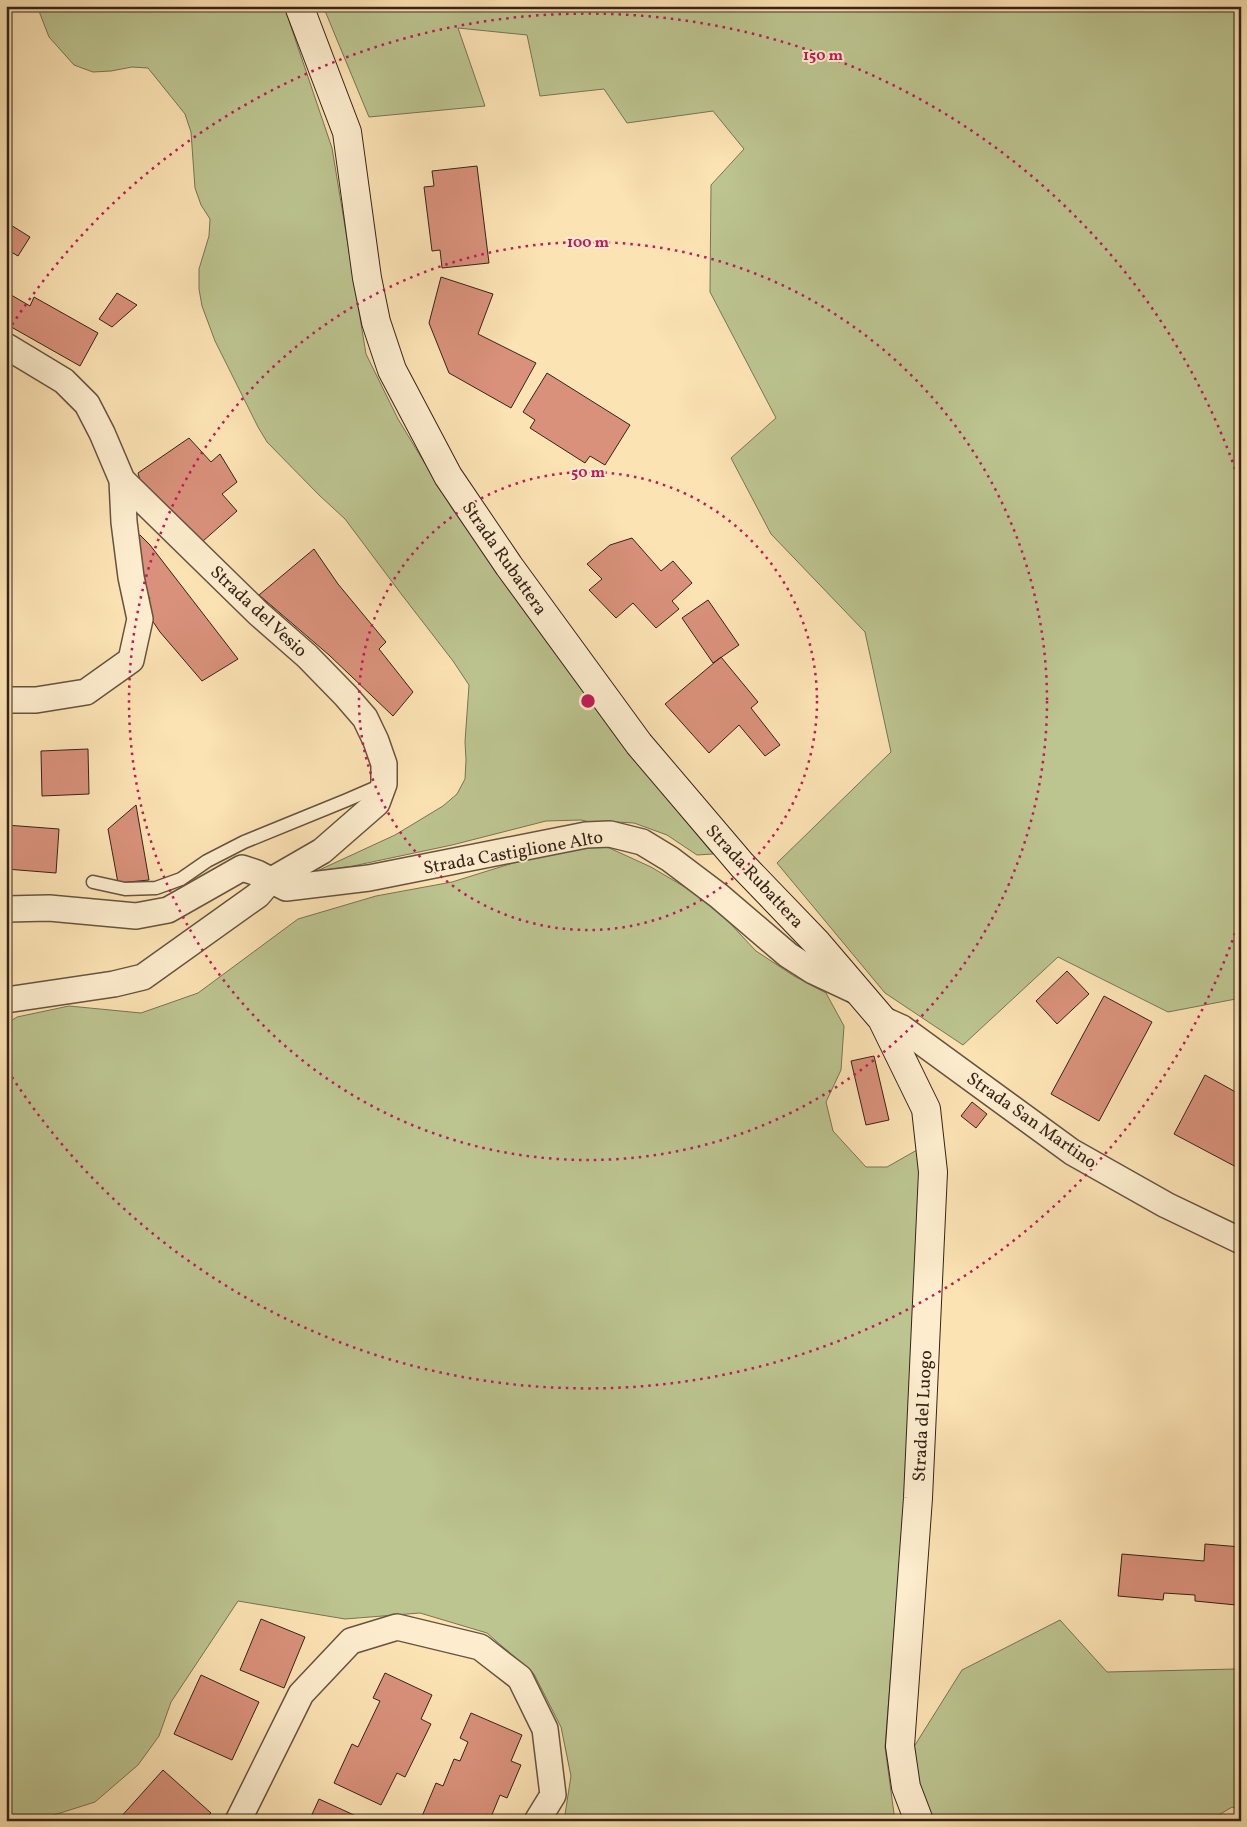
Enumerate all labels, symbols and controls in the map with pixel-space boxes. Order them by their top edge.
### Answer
text: 150 m [803,46,843,67]
text: 100 m [567,233,610,254]
text: 50 m [571,463,605,484]
street label: Strada Rubattera [455,497,552,621]
street label: Strada del Vesio [204,561,312,664]
centre of rings [579,692,597,710]
street label: Strada Rubattera [699,820,809,934]
street label: Strada Castiglione Alto [422,825,605,882]
street label: Strada San Martino [961,1067,1101,1176]
street label: Strada del Luogo [908,1350,939,1483]

